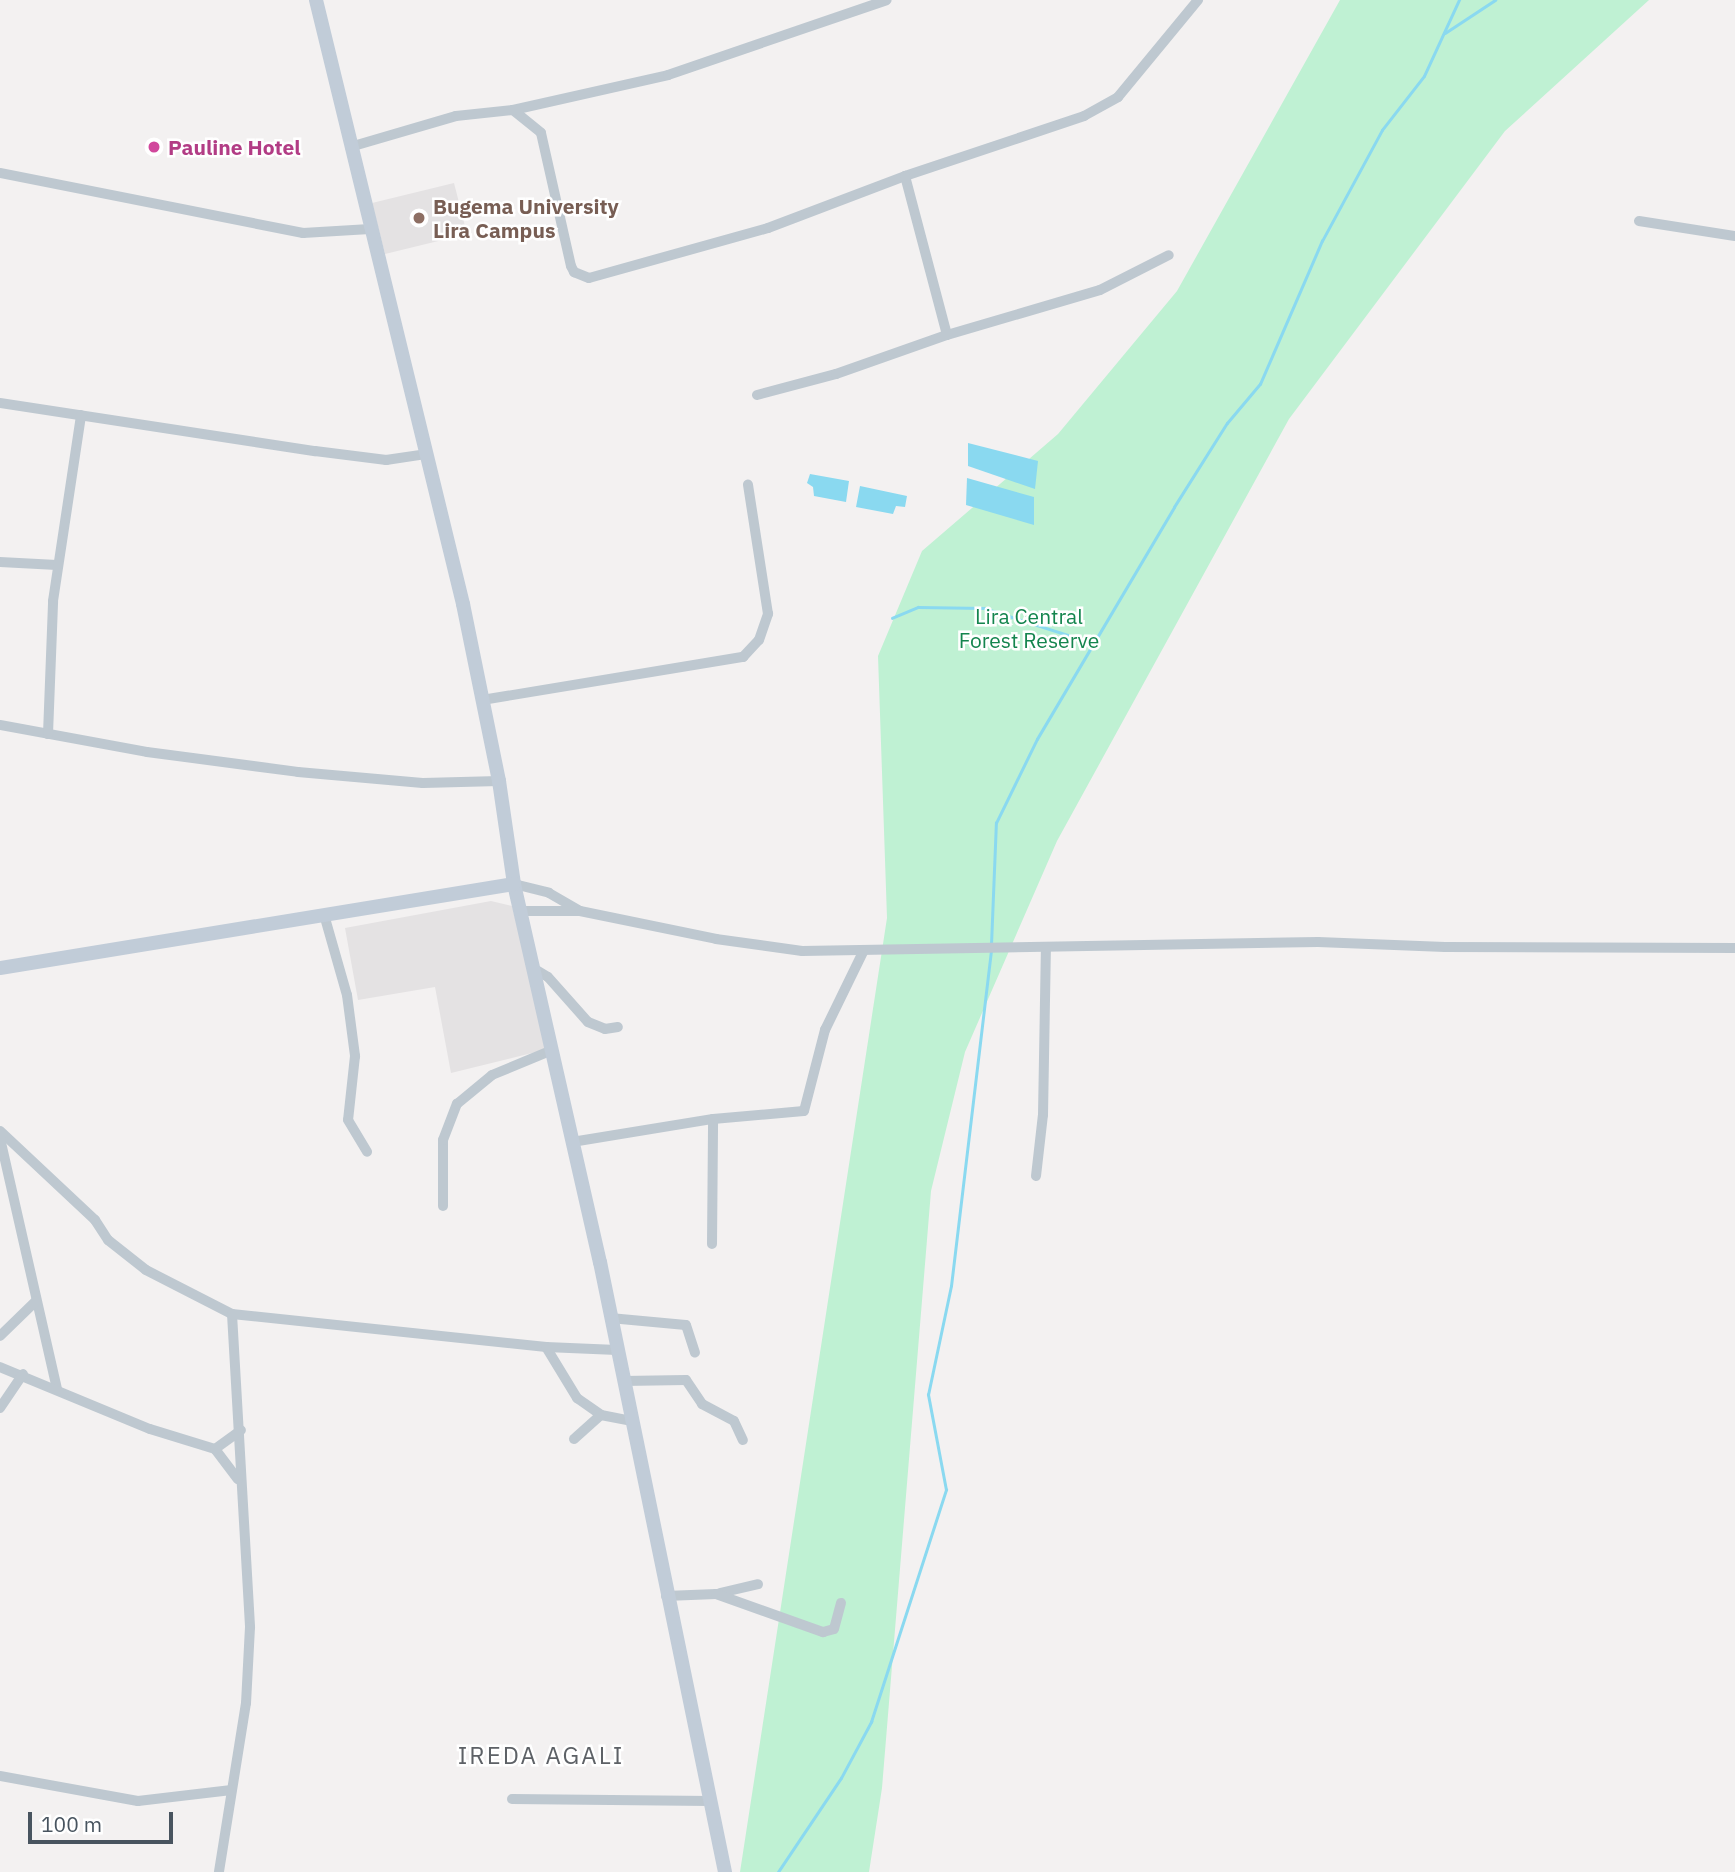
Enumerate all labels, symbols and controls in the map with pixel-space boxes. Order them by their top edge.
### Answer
place label: Pauline Hotel [168,134,301,160]
marker: Pauline Hotel [146,139,162,155]
place label: Bugema University Lira Campus [433,193,619,243]
marker: Bugema University Lira Campus [411,210,427,226]
park label: Lira Central Forest Reserve [959,603,1099,653]
district label: IREDA AGALI [459,1742,623,1770]
scale bar [32,1798,177,1842]
text: 100 m [41,1810,102,1838]

